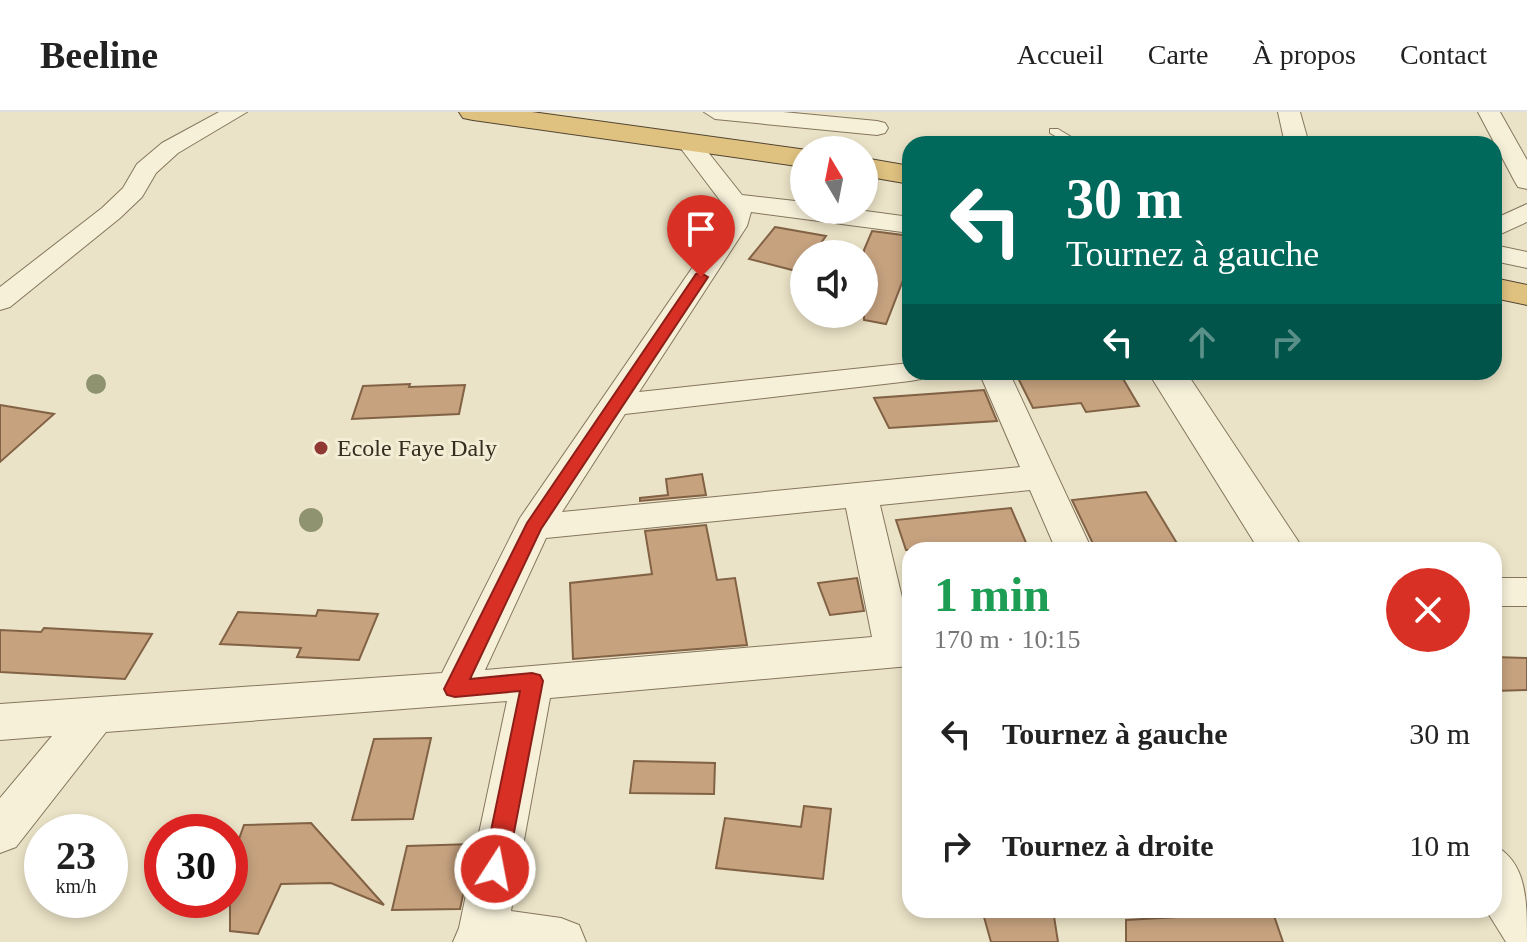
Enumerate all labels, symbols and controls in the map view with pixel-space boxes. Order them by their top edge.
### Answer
text: Beeline [40,34,158,76]
text: Accueil [1017,39,1104,70]
text: Carte [1148,39,1208,70]
text: À propos [1252,39,1356,70]
text: Contact [1400,39,1487,70]
north arrow [790,136,878,224]
map controls [790,136,878,328]
icon: left [934,168,1038,272]
text: 30 m [1066,168,1183,230]
pin [667,195,735,277]
icon: arrive [679,207,723,251]
text: Tournez à gauche [1066,234,1319,274]
button: sound [790,240,878,328]
icon: left [1096,320,1140,364]
icon: ahead [1180,320,1224,364]
icon: right [1264,320,1308,364]
place label: Ecole Faye Daly [337,435,497,461]
marker: Ecole Faye Daly [312,439,330,457]
text: 1 min [934,568,1050,621]
button: close [1386,568,1470,652]
text: 170 m · 10:15 [934,625,1081,654]
icon: left [934,712,978,756]
text: Tournez à gauche [1002,717,1228,750]
text: 30 m [1409,717,1470,750]
speed limit sign: 30 [144,814,248,918]
icon: right [934,824,978,868]
position arrow [453,827,537,911]
text: Tournez à droite [1002,829,1214,862]
text: 10 m [1409,829,1470,862]
text: 23 [56,833,96,878]
text: km/h [55,875,97,897]

